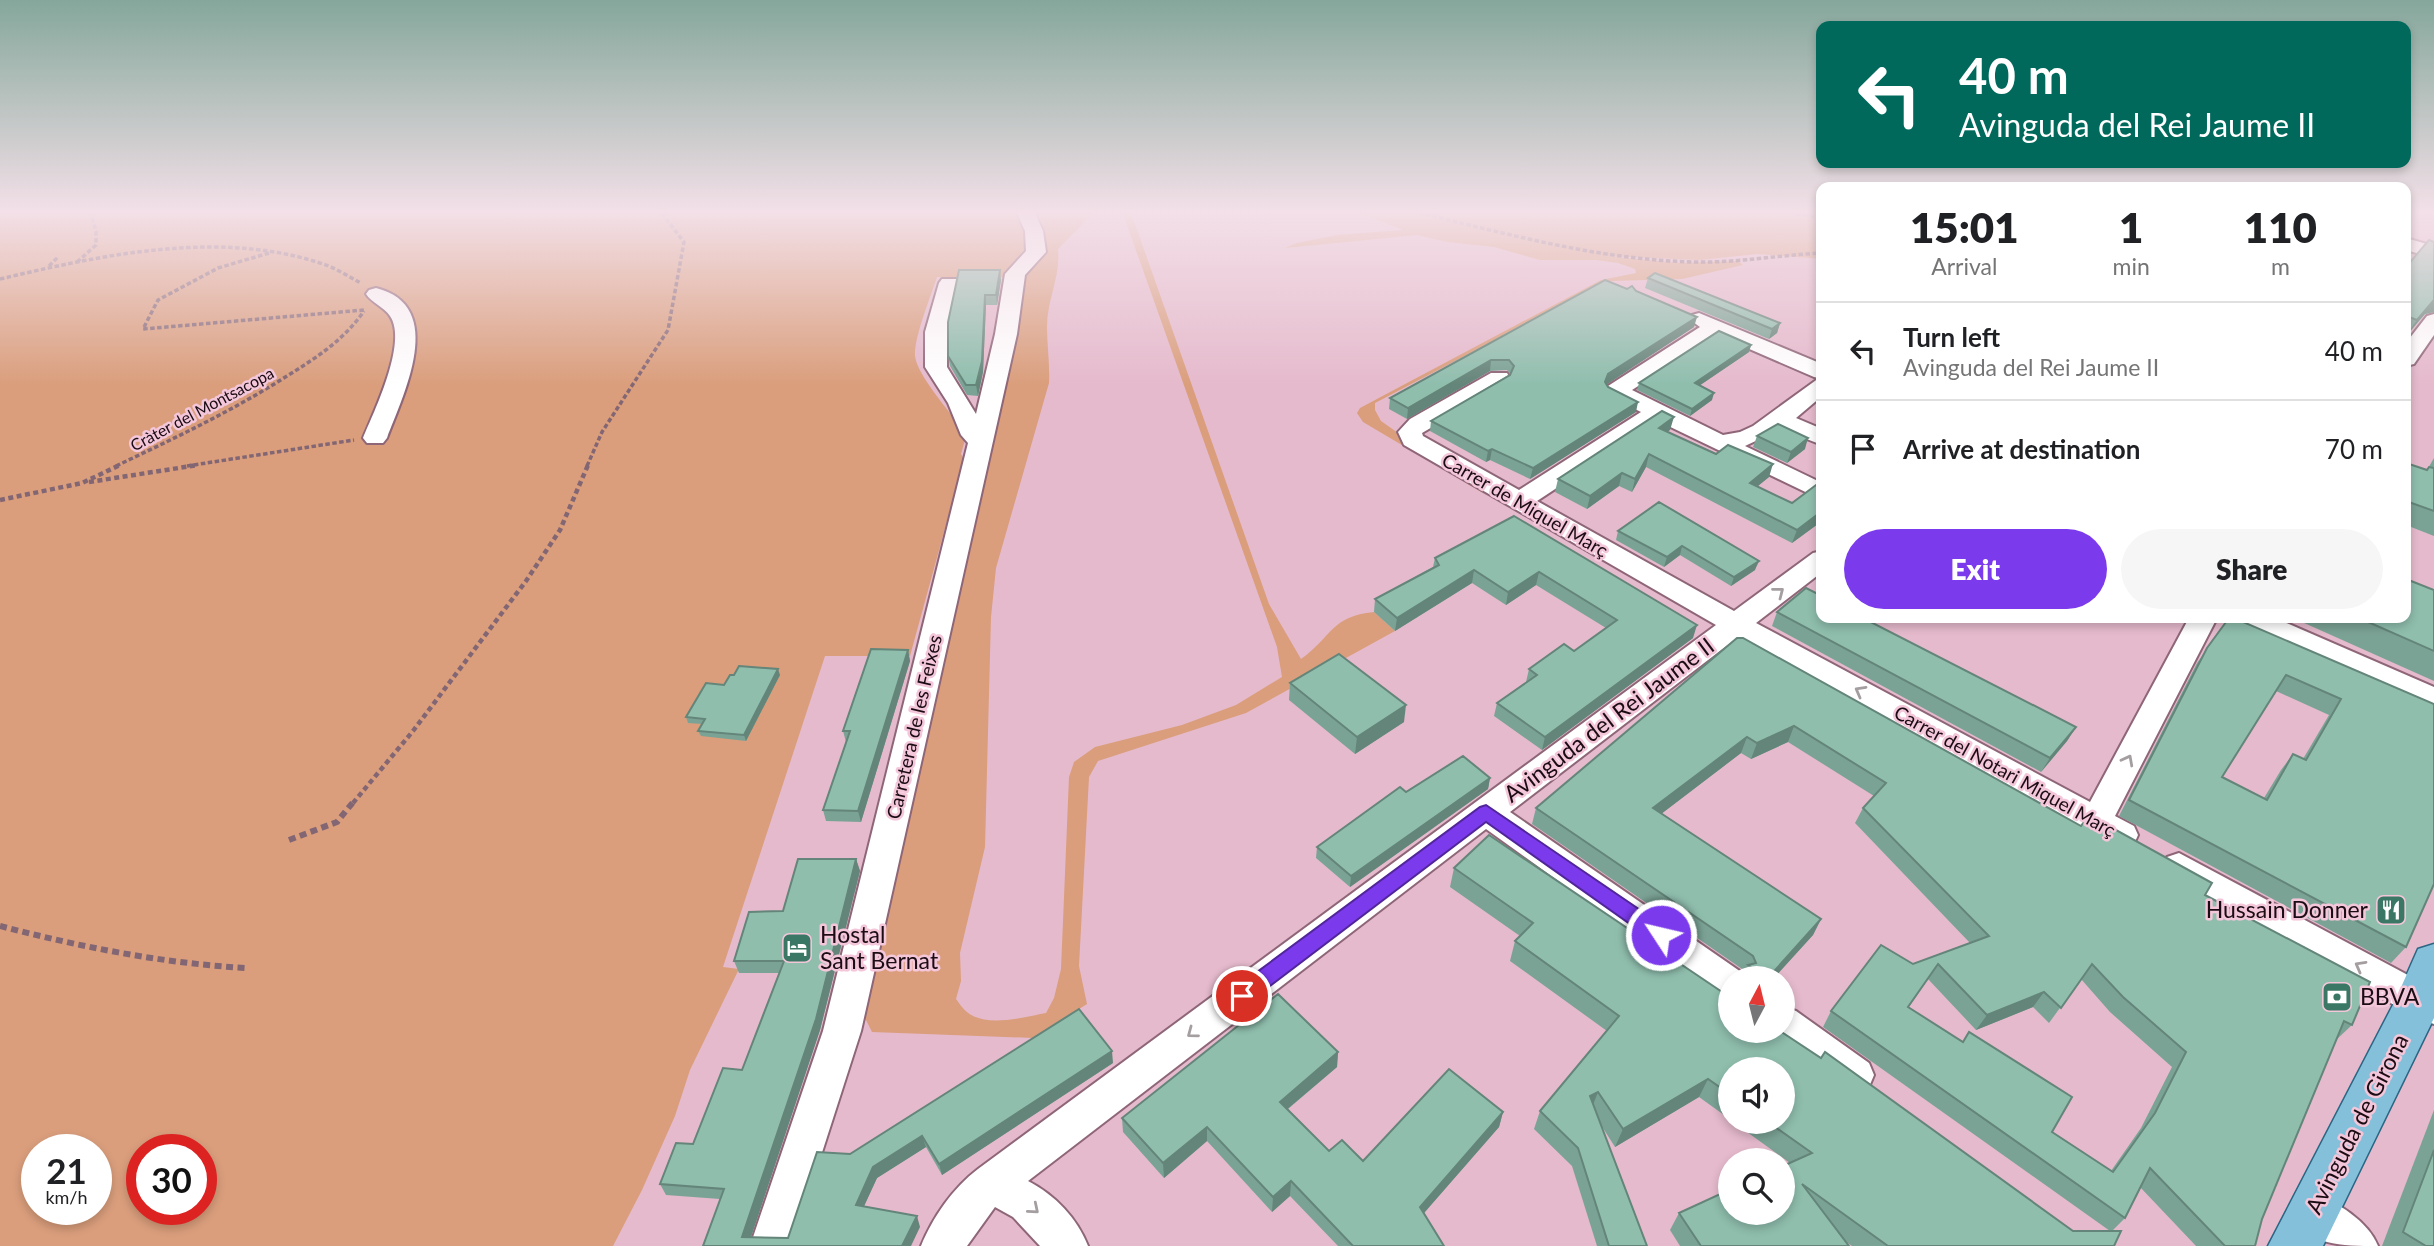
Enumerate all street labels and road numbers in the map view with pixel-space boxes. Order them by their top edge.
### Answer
street label: Cràter del Montsacopa [127,363,277,454]
street label: Carrer de Miquel Març [1438,448,1612,561]
street label: Avinguda del Rei Jaume II [1498,631,1719,807]
street label: Carretera de les Feixes [881,633,946,821]
street label: Carrer del Notari Miquel Març [1891,700,2120,841]
street label: Avinguda de Girona [2299,1029,2414,1218]

